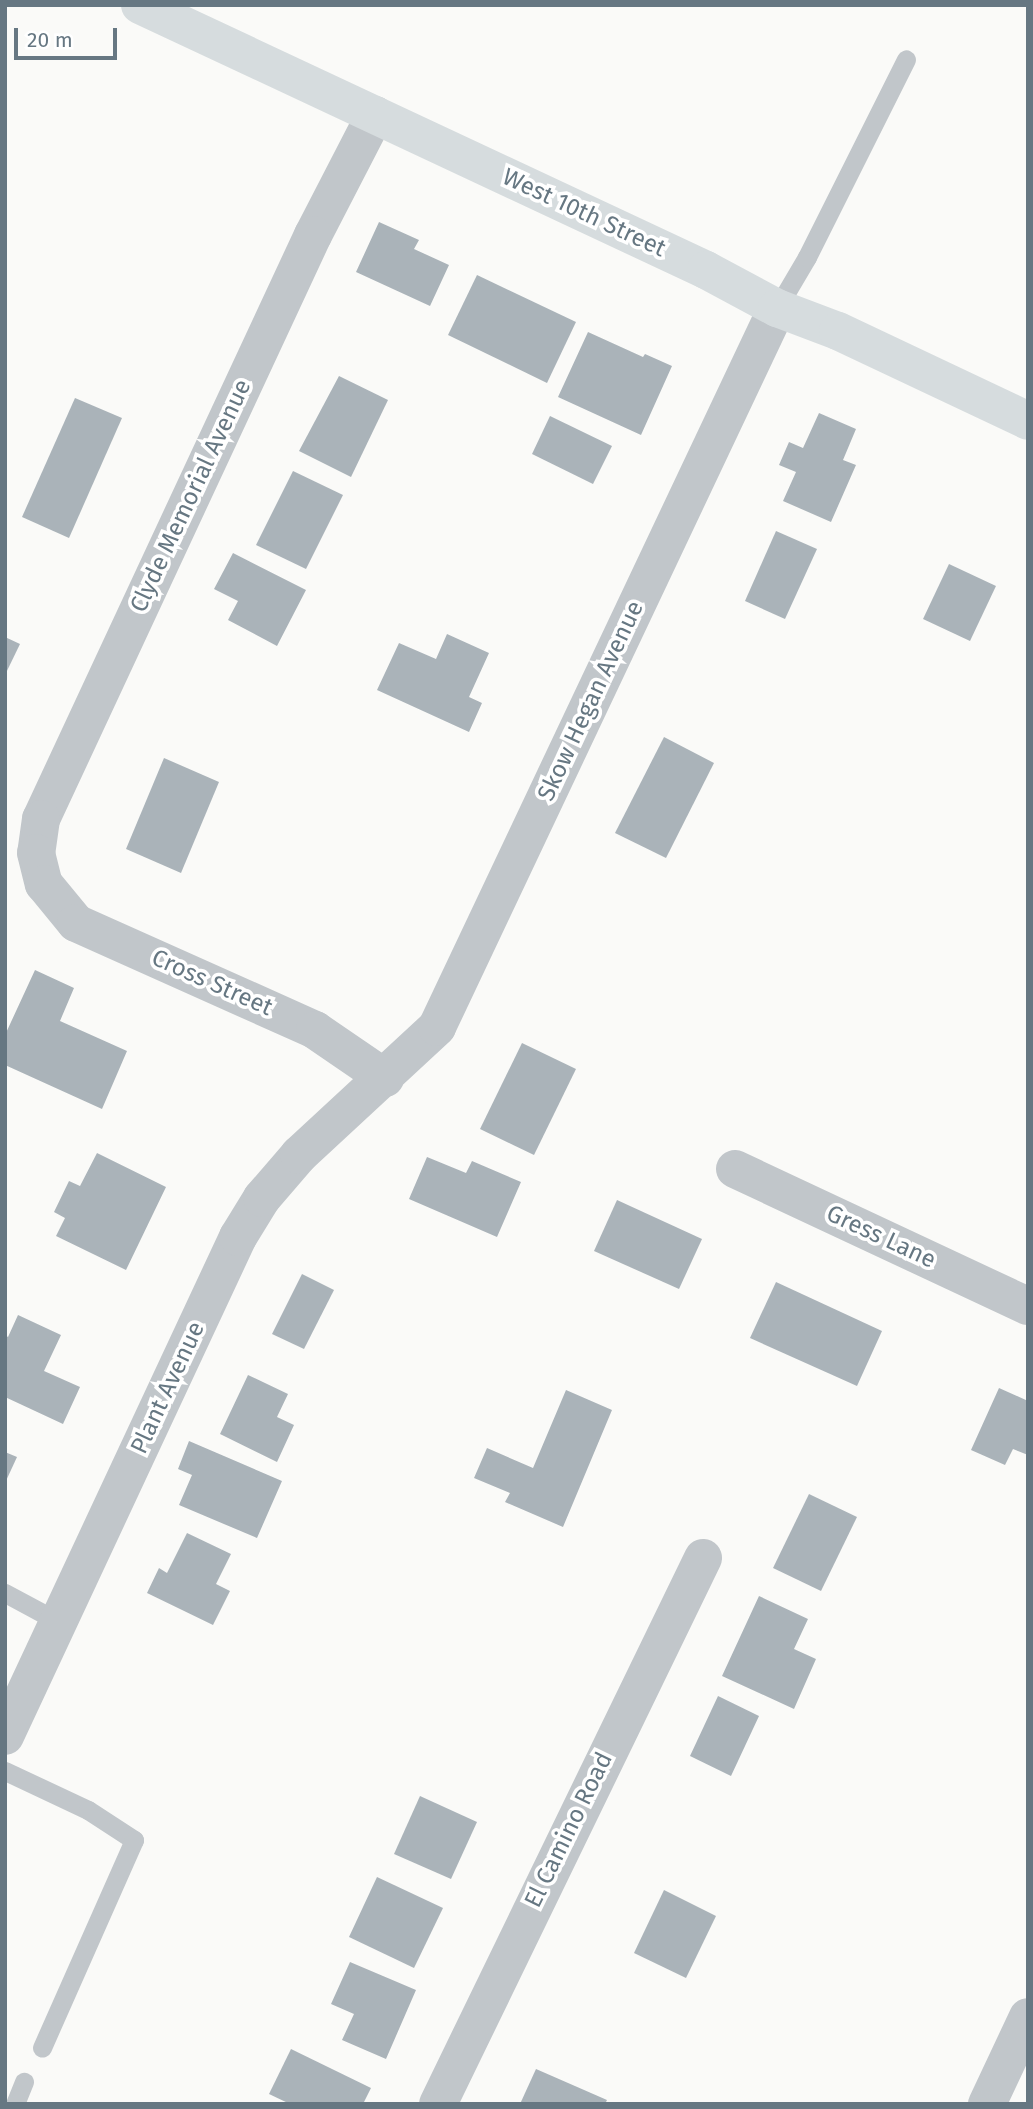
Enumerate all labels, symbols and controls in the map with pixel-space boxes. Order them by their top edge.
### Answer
scale bar [18,14,121,58]
text: 20 m [27,27,73,53]
street label: West 10th Street [498,163,670,263]
street label: Clyde Memorial Avenue [124,375,258,617]
street label: Skow Hegan Avenue [532,596,650,806]
street label: Cross Street [147,944,277,1022]
street label: Gress Lane [822,1199,940,1275]
street label: Plant Avenue [125,1317,211,1459]
street label: El Camino Road [519,1748,619,1912]

